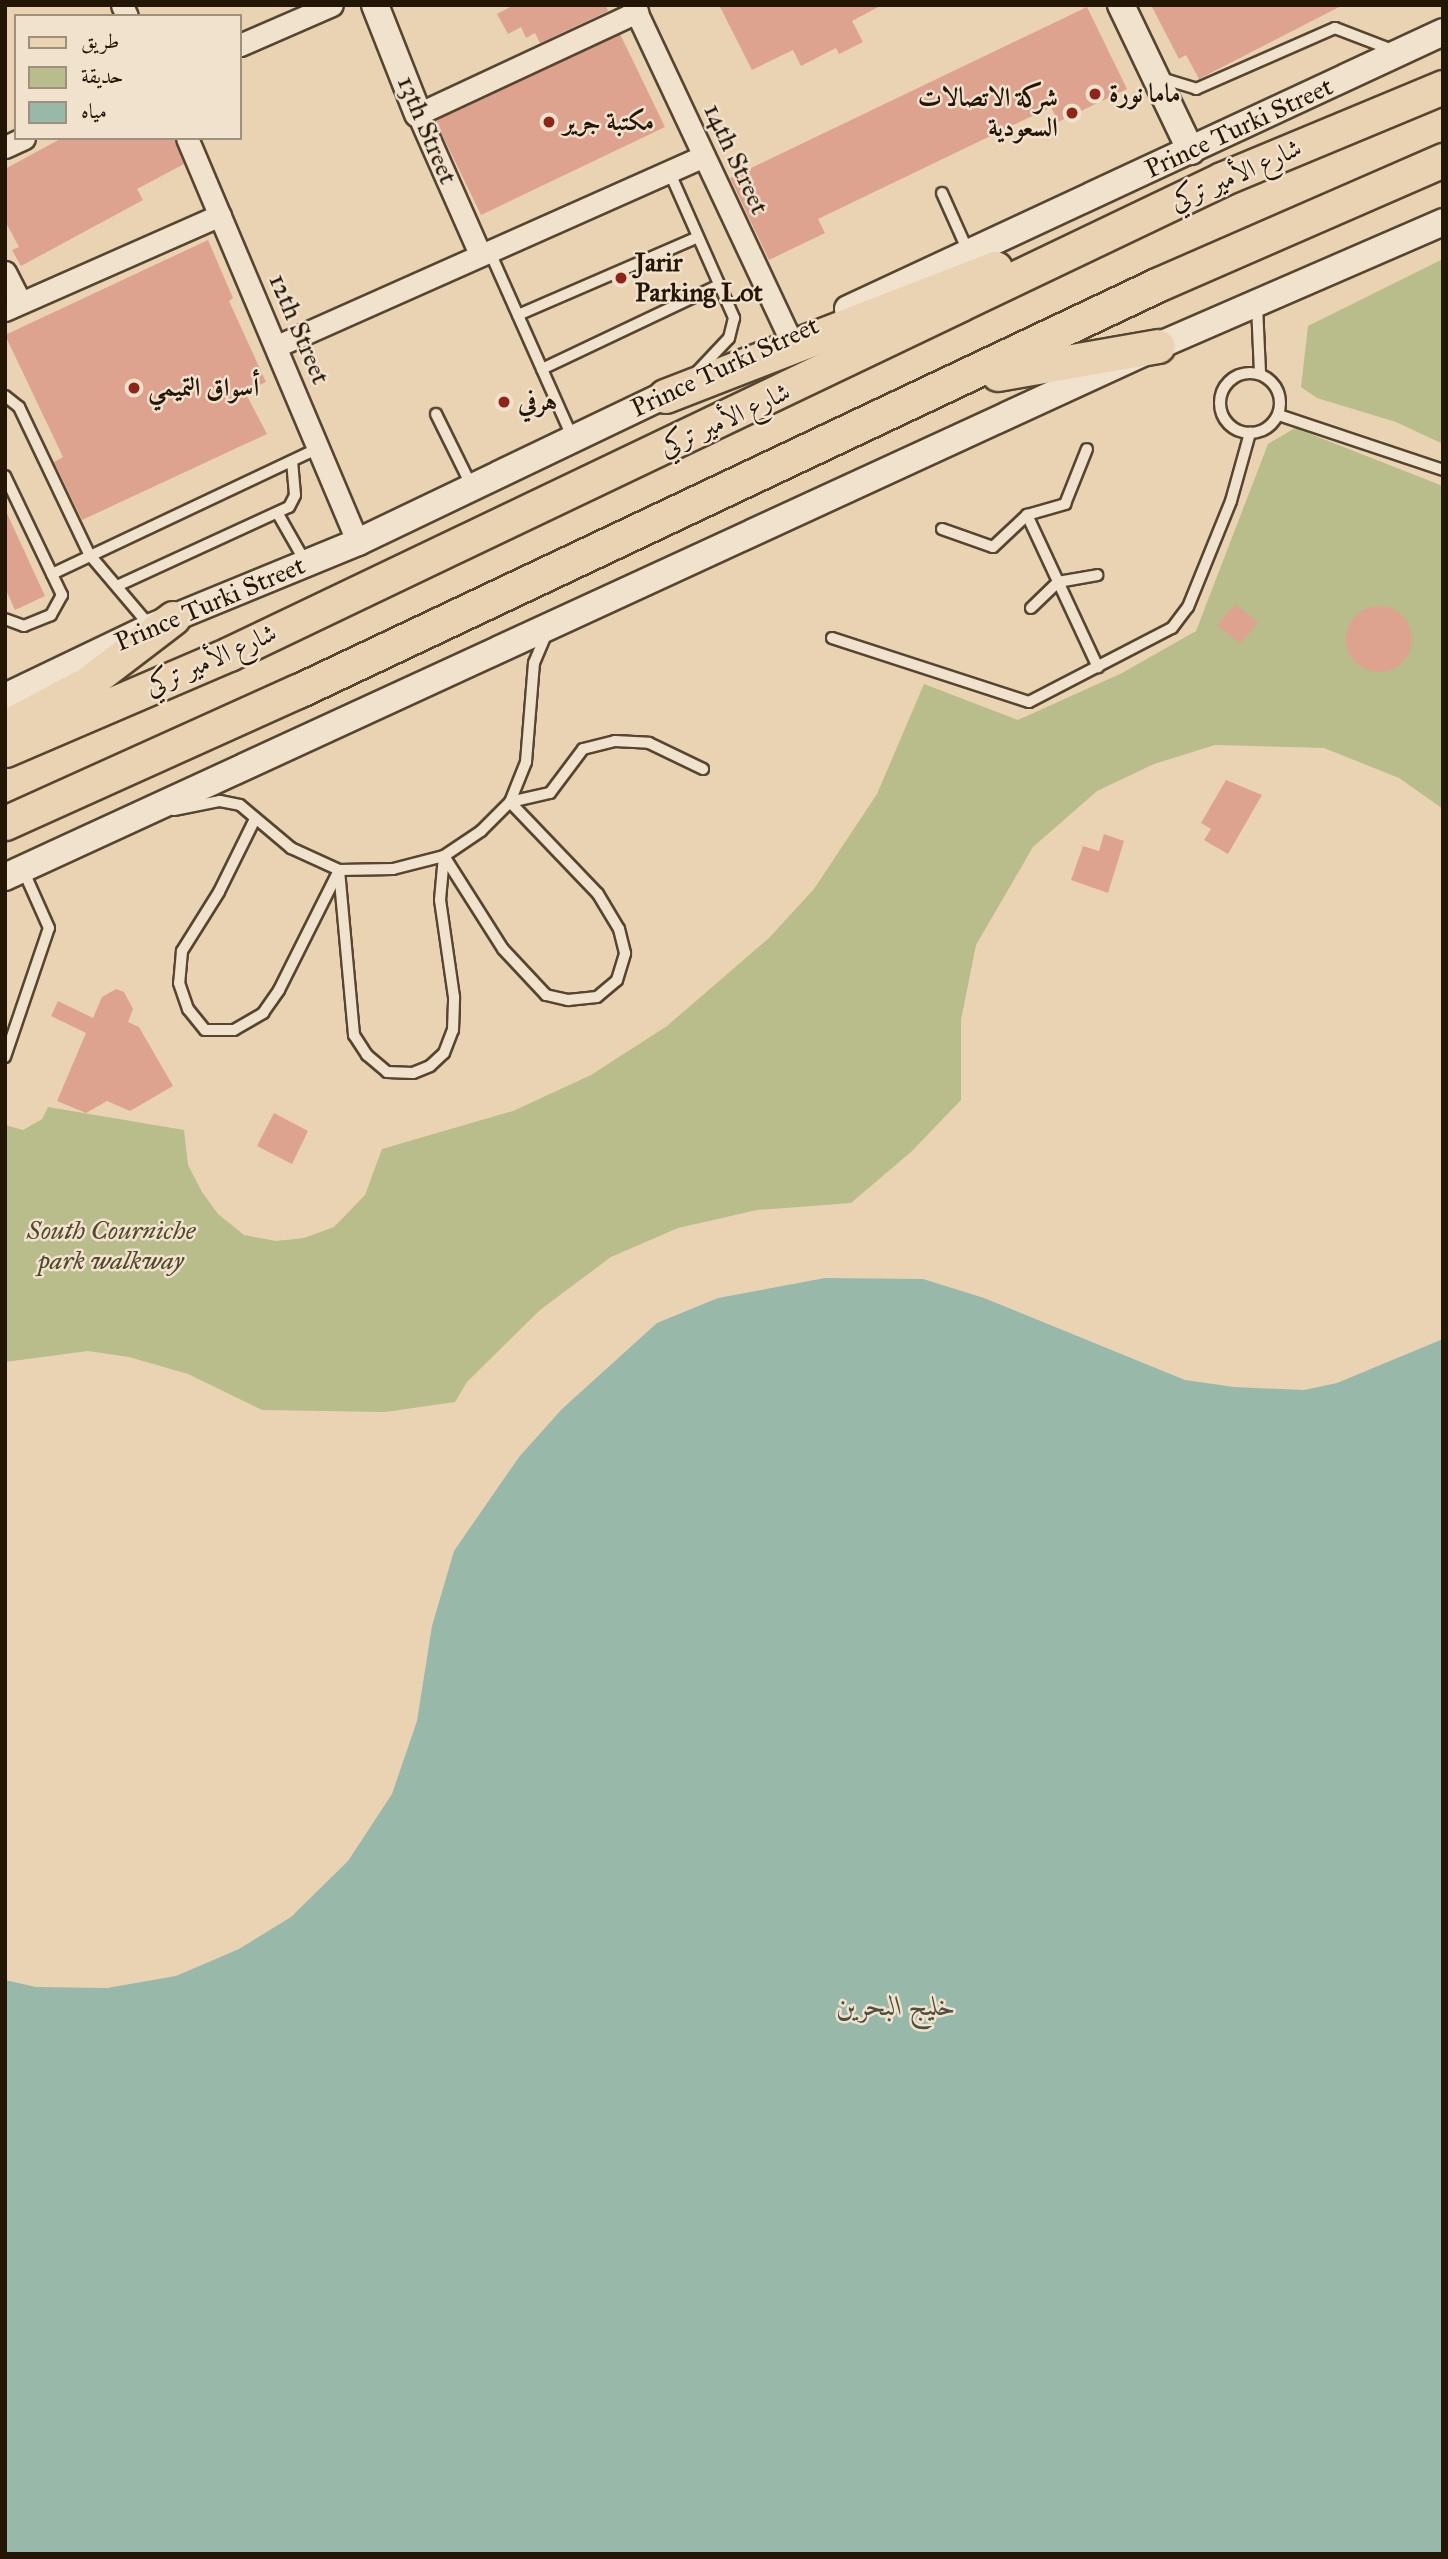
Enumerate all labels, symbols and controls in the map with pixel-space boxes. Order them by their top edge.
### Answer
legend [14,14,242,140]
text: طريق [81,28,119,54]
text: حديقة [81,63,124,89]
street label: 13th Street [390,71,464,189]
street label: Prince Turki Street [1140,71,1338,185]
place label: ماما نورة [1109,78,1181,110]
place label: شركة الاتصالات السعودية [918,82,1058,144]
marker: ماما نورة [1087,86,1103,102]
text: مياه [81,98,107,124]
street label: 14th Street [697,99,775,219]
marker: شركة الاتصالات السعودية [1064,105,1080,121]
place label: مكتبة جرير [563,106,654,138]
marker: مكتبة جرير [541,114,557,130]
street label: شارع الأمير تركي [1165,132,1307,218]
place label: Jarir Parking Lot [635,247,763,308]
street label: 12th Street [262,269,336,389]
marker: Jarir Parking Lot [613,270,629,286]
street label: Prince Turki Street [626,310,824,424]
place label: أسواق التميمي [148,372,259,404]
street label: شارع الأمير تركي [655,376,795,464]
marker: أسواق التميمي [126,380,142,396]
place label: هرفي [518,386,557,418]
marker: هرفي [496,394,512,410]
street label: Prince Turki Street [110,550,310,658]
street label: شارع الأمير تركي [140,617,282,703]
park label: South Courniche park walkway [27,1215,195,1276]
water label: خليج البحرين [836,1989,956,2023]

